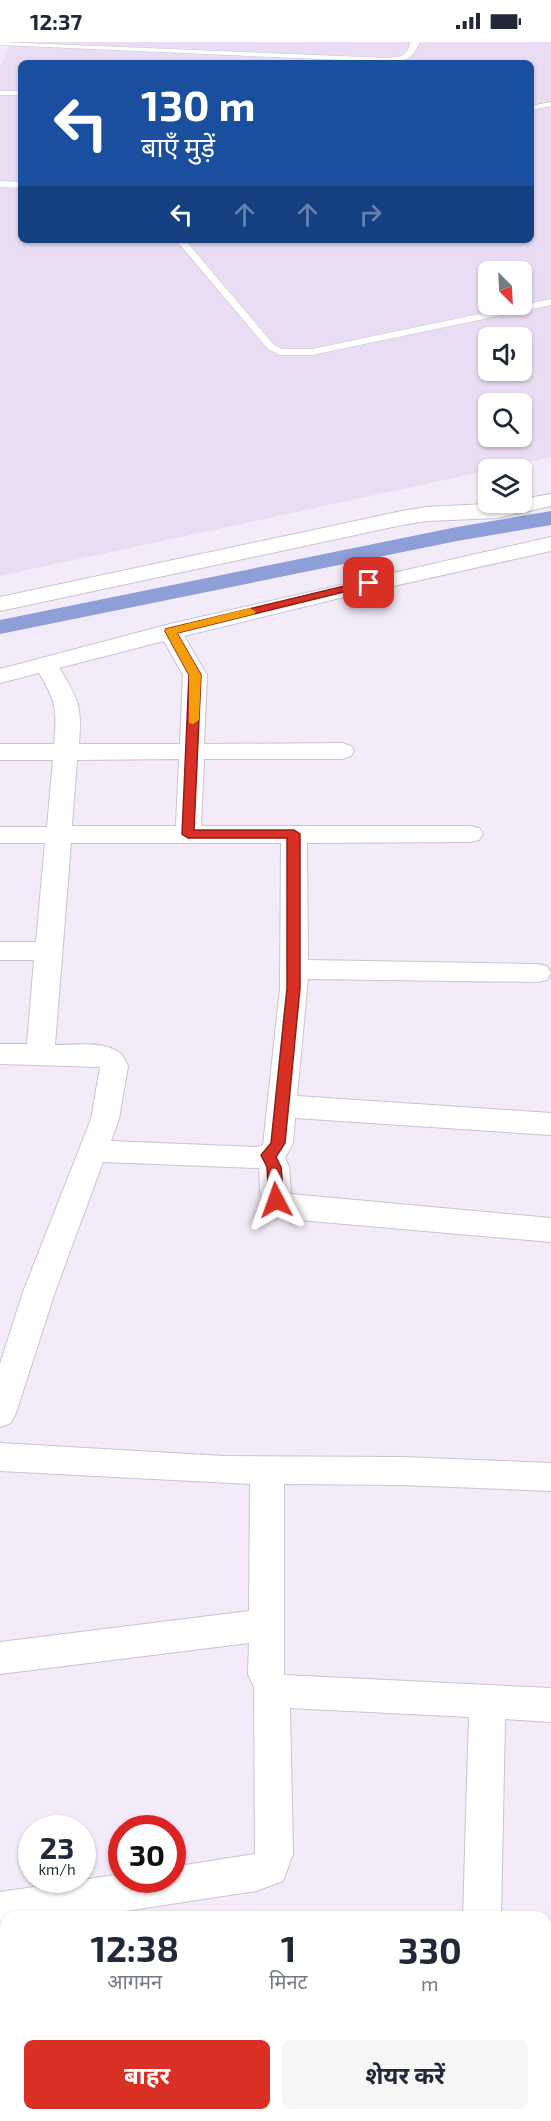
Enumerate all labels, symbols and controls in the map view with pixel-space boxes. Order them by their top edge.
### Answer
text: 12:37 [30,8,82,34]
text: 130 m [141,79,256,129]
icon: left [42,84,120,162]
text: बाएँ मुड़ें [141,130,215,162]
icon: left [165,198,198,231]
icon: ahead [228,198,261,231]
icon: ahead [291,198,324,231]
icon: right [354,198,387,231]
north arrow [478,261,532,315]
map controls [478,261,532,513]
button: sound [478,327,532,381]
button: search [478,393,532,447]
button: layers [478,459,532,513]
pin [343,557,394,608]
icon: arrive [352,566,385,599]
position arrow [244,1168,308,1232]
speed limit sign: 30 [108,1815,186,1893]
text: 23 [40,1829,74,1865]
text: km/h [38,1860,76,1878]
text: 12:38 [90,1926,179,1969]
text: 1 [281,1926,296,1969]
text: 330 [398,1928,462,1971]
text: आगमन [107,1969,162,1993]
text: मिनट [269,1969,308,1993]
text: m [421,1971,439,1995]
button: बाहर [24,2040,270,2109]
button: शेयर करें [282,2040,528,2109]

